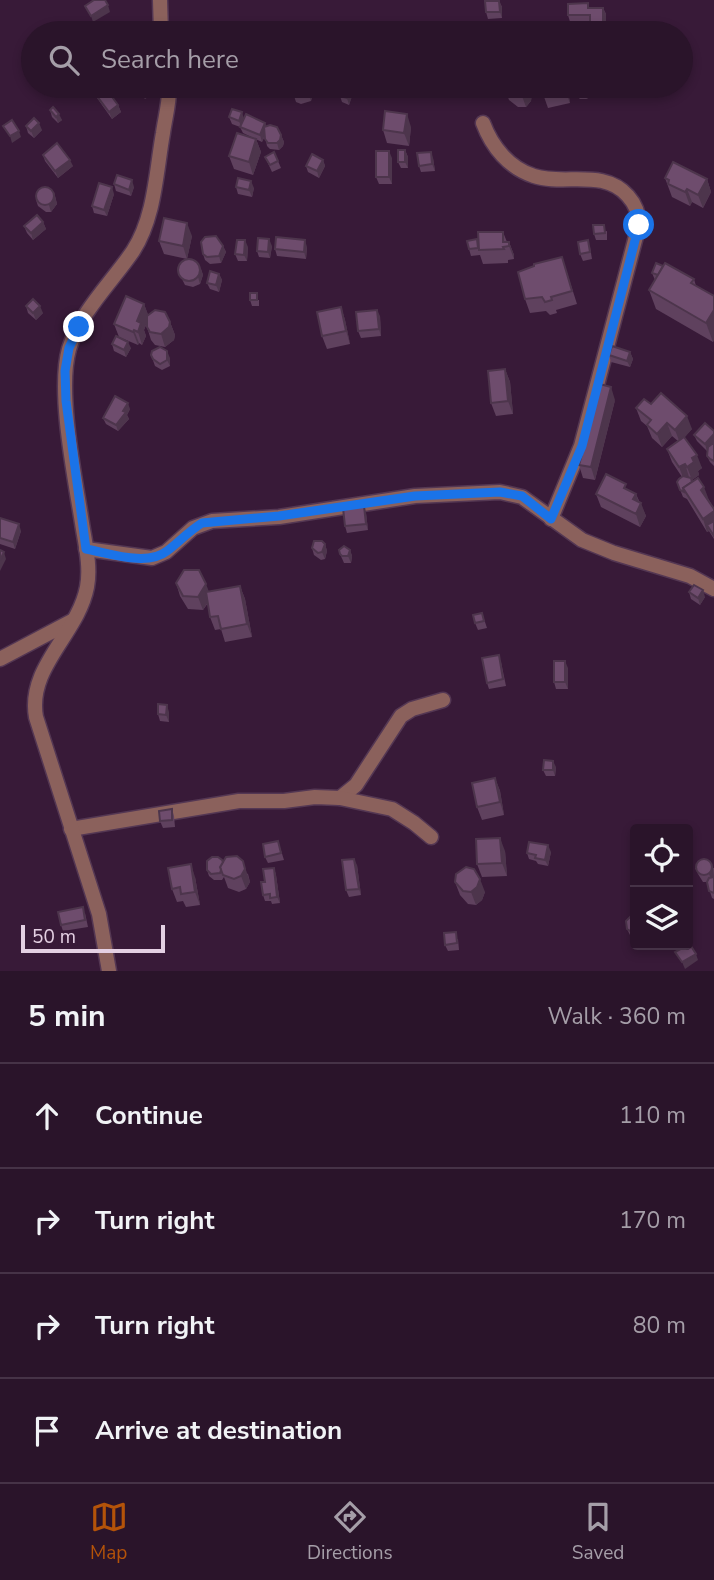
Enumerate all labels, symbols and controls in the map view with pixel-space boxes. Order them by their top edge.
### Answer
search box [21,21,693,98]
icon: search [45,41,83,79]
text: Search here [101,42,239,77]
route start [623,209,654,240]
route end [63,311,94,342]
map controls [630,824,693,950]
button: locate [630,824,693,887]
button: layers [630,887,693,950]
scale bar [21,922,164,954]
text: 50 m [32,924,76,950]
text: 5 min [28,996,106,1037]
text: Walk · 360 m [547,1001,686,1032]
icon: ahead [28,1097,66,1135]
text: Continue [95,1098,203,1133]
text: 110 m [619,1100,686,1131]
icon: right [28,1202,66,1240]
text: Turn right [95,1203,214,1238]
text: 170 m [619,1205,686,1236]
icon: right [28,1307,66,1345]
text: Turn right [95,1308,214,1343]
text: 80 m [633,1310,686,1341]
icon: arrive [28,1412,66,1450]
text: Arrive at destination [95,1413,342,1448]
tab: Map [90,1498,128,1566]
tab: Directions [307,1498,393,1566]
tab: Saved [572,1498,624,1566]

